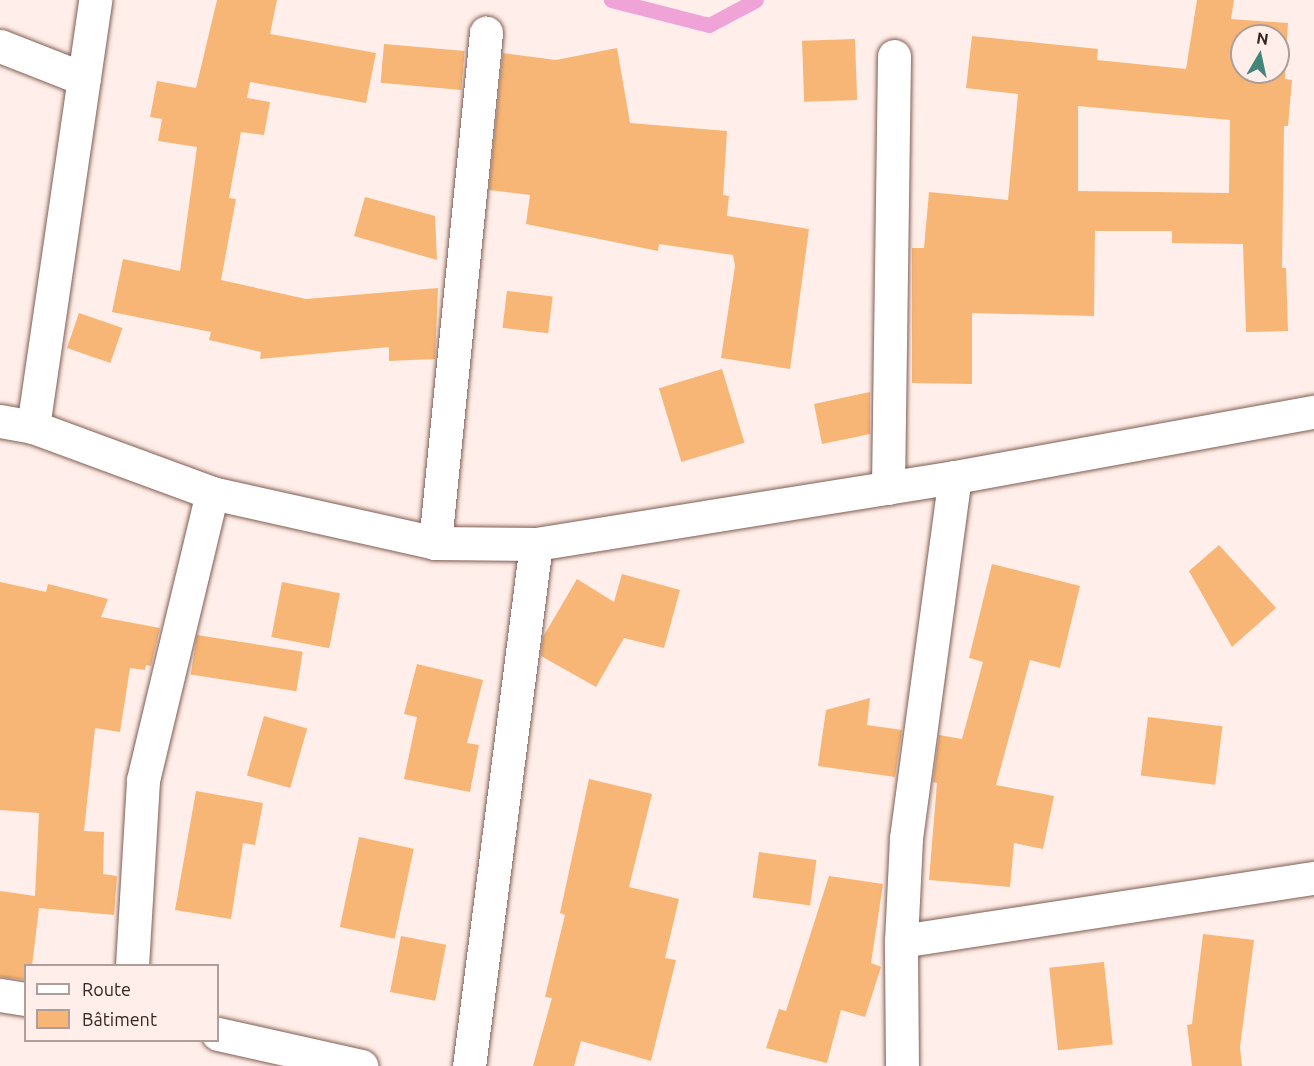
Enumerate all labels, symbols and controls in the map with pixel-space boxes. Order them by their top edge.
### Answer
north arrow [1230,24,1290,84]
text: N [1255,28,1270,48]
legend [24,964,219,1042]
text: Route [82,979,131,999]
text: Bâtiment [82,1009,157,1029]

